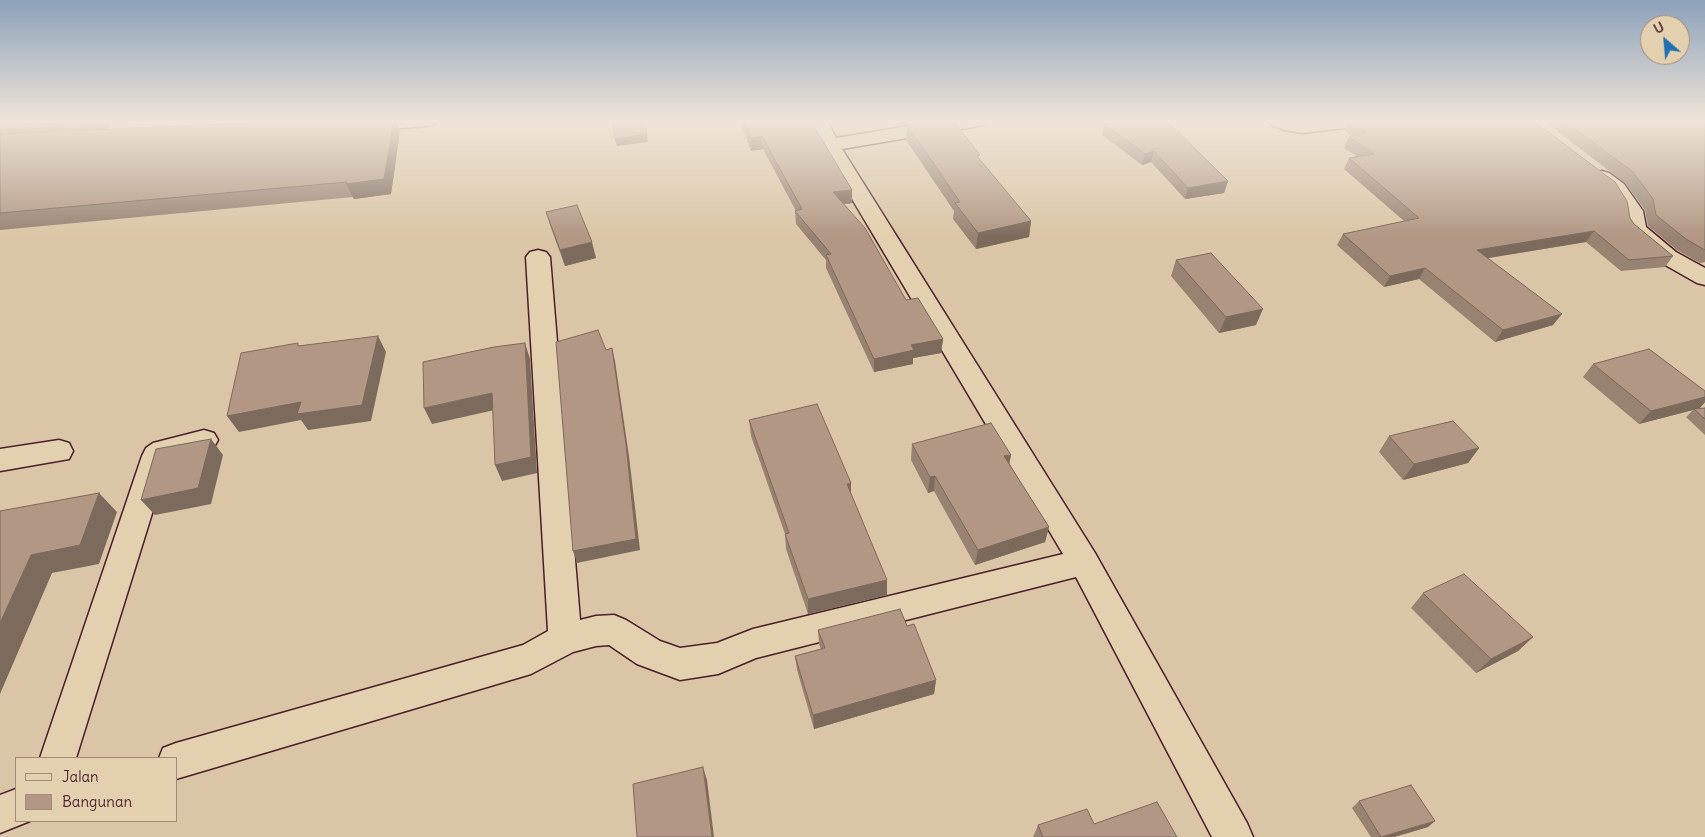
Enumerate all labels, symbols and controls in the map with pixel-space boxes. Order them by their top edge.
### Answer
north arrow [1640,15,1690,65]
text: U [1650,17,1667,38]
legend [15,757,178,822]
text: Jalan [62,767,99,786]
text: Bangunan [62,792,132,811]

